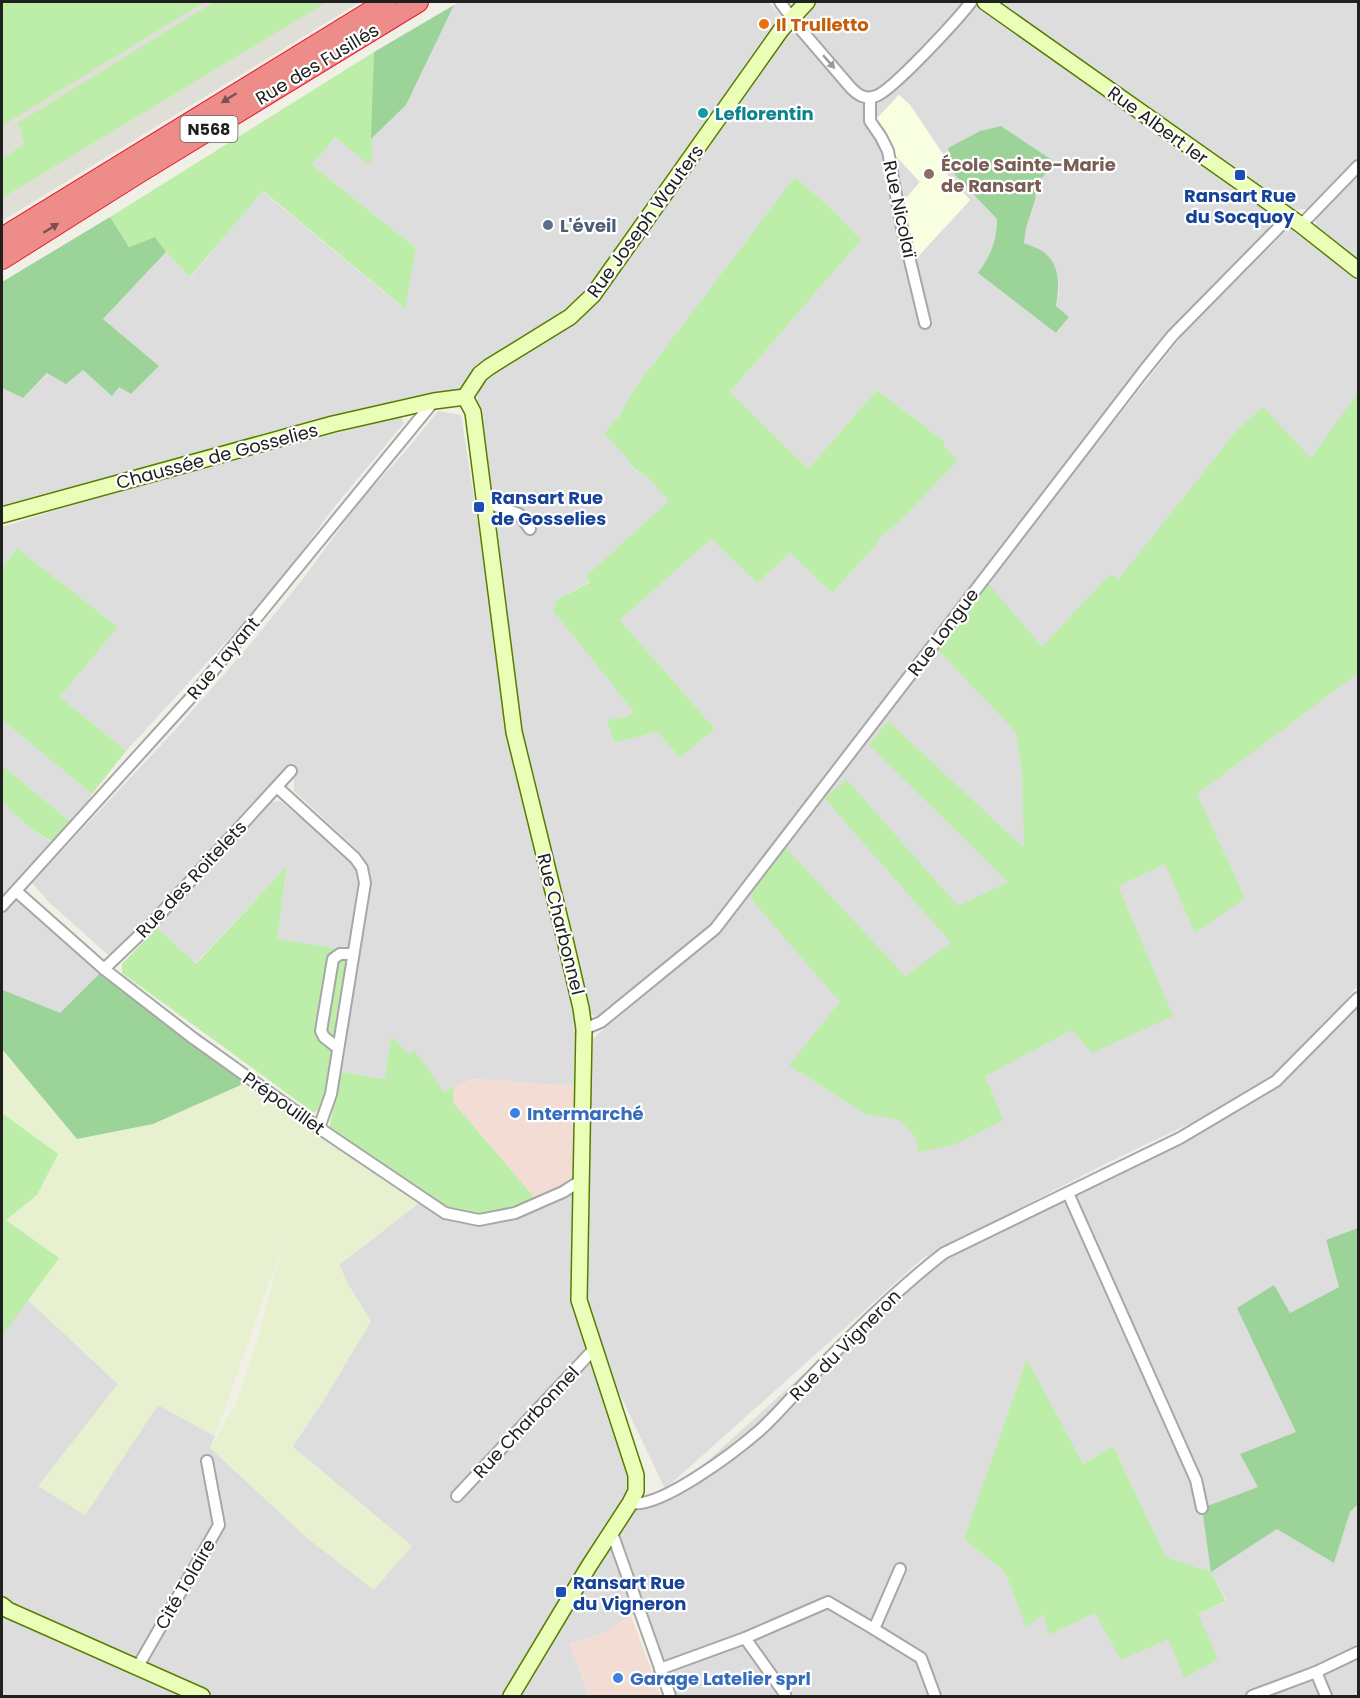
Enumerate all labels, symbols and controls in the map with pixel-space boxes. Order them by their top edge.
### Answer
place label: Il Trulletto [776,12,869,37]
street label: Rue des Fusillés [251,17,383,111]
marker: Il Trulletto [757,17,771,31]
one-way arrow [822,54,835,69]
street label: Rue Albert Ier [1103,80,1214,170]
one-way arrow [221,93,237,104]
place label: Leflorentin [715,101,814,126]
marker: Leflorentin [696,106,710,120]
road number: N568 [180,116,238,142]
street label: Rue Joseph Wauters [581,139,709,303]
place label: École Sainte-Marie de Ransart [941,152,1116,198]
street label: Rue Nicolaï [877,158,923,261]
marker: École Sainte-Marie de Ransart [922,167,936,181]
marker: Ransart Rue du Socquoy [1233,168,1247,182]
place label: Ransart Rue du Socquoy [1184,183,1296,229]
place label: L'éveil [560,213,617,238]
marker: L'éveil [541,218,555,232]
one-way arrow [43,222,59,233]
street label: Chaussée de Gosselies [113,417,321,495]
place label: Ransart Rue de Gosselies [491,485,606,531]
marker: Ransart Rue de Gosselies [472,500,486,514]
street label: Rue Longue [902,583,984,681]
street label: Rue Tayant [181,611,265,705]
street label: Rue des Roitelets [130,815,252,943]
street label: Rue Charbonnel [531,851,591,997]
street label: Prépouillet [238,1066,330,1140]
place label: Intermarché [527,1101,644,1126]
marker: Intermarché [508,1106,522,1120]
street label: Rue du Vigneron [784,1284,906,1406]
street label: Rue Charbonnel [467,1360,585,1484]
street label: Cité Tolaire [149,1534,221,1634]
place label: Ransart Rue du Vigneron [573,1570,686,1616]
marker: Ransart Rue du Vigneron [554,1585,568,1599]
place label: Garage Latelier sprl [630,1666,811,1691]
marker: Garage Latelier sprl [611,1671,625,1685]

